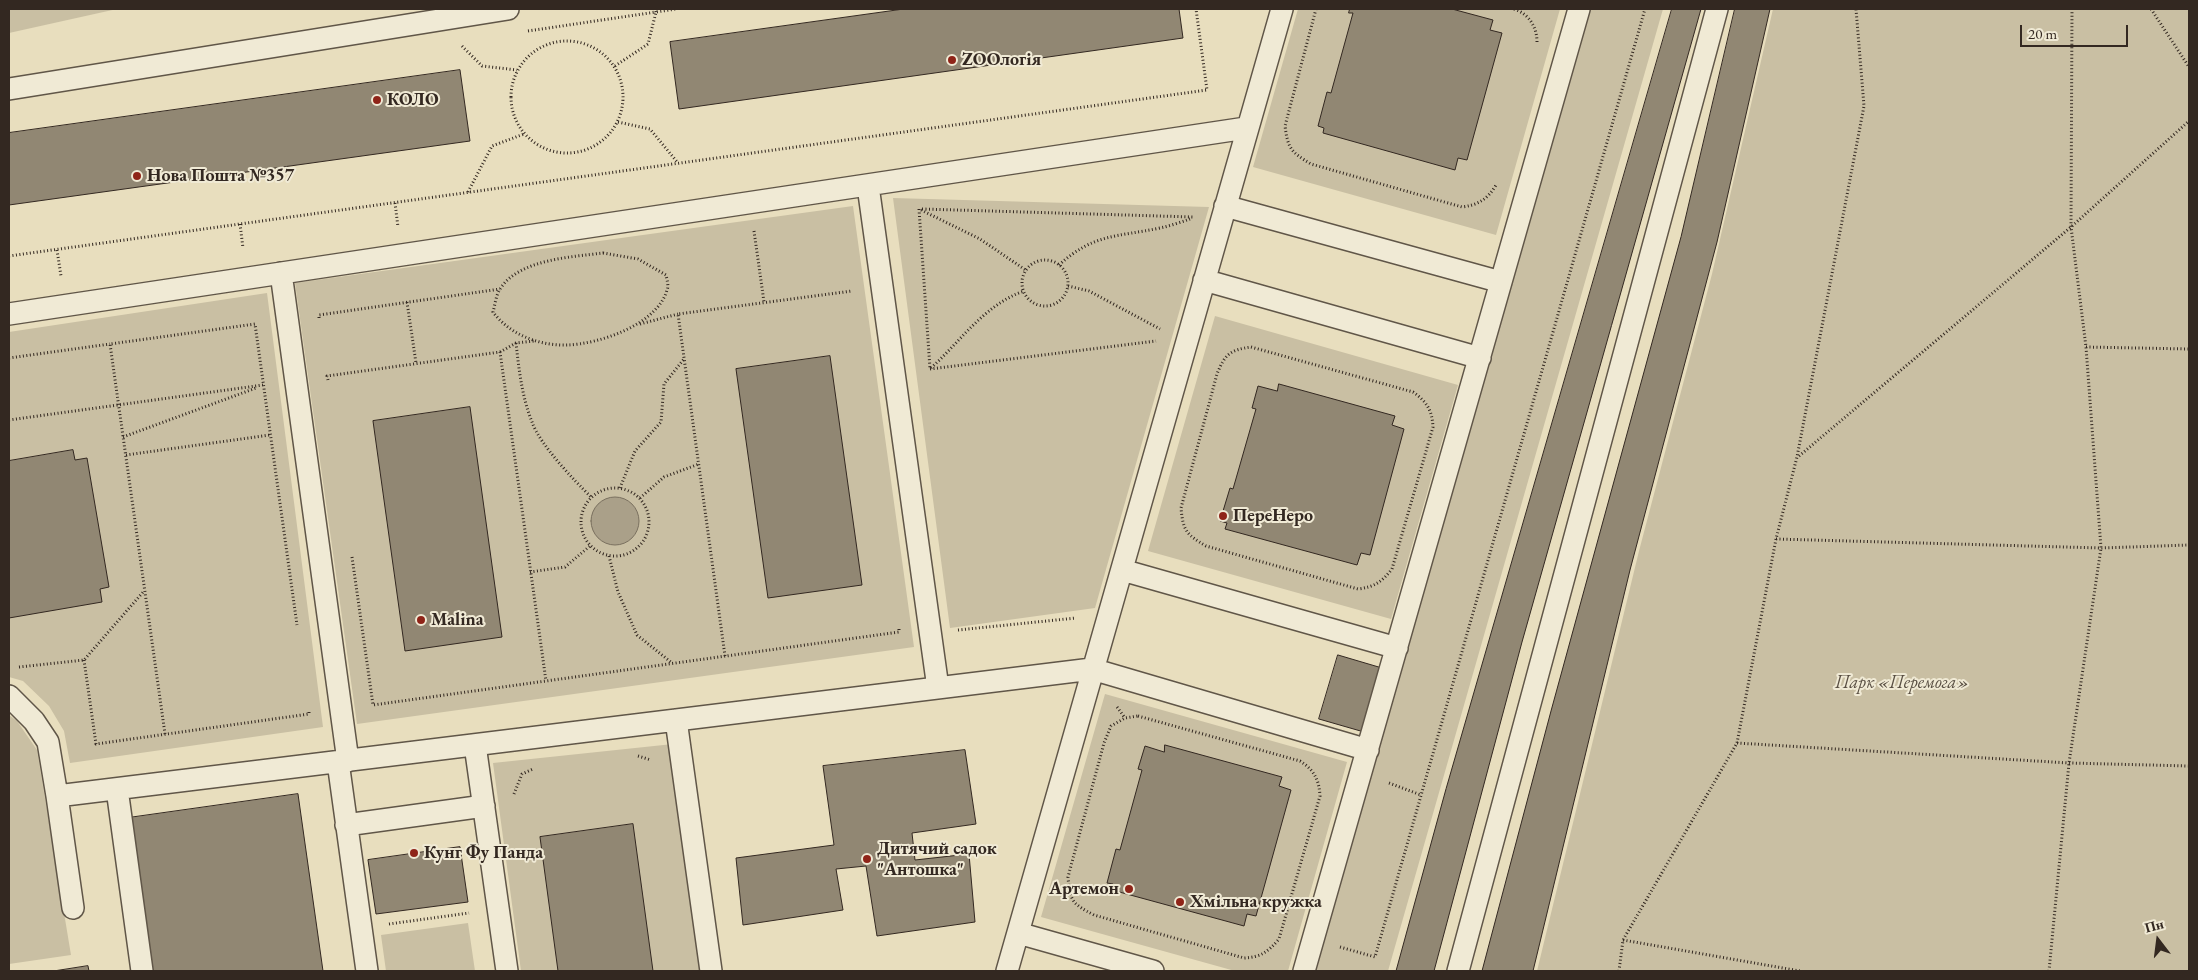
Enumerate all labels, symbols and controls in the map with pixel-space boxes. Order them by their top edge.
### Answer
scale bar [2023,15,2130,47]
text: 20 m [2028,24,2057,43]
place label: ZООлогія [962,49,1041,71]
marker: ZООлогія [946,54,958,66]
place label: КОЛО [387,89,439,111]
marker: КОЛО [371,94,383,106]
place label: Нова Пошта №357 [147,165,294,187]
marker: Нова Пошта №357 [131,170,143,182]
place label: ПереНеро [1233,505,1313,527]
marker: ПереНеро [1217,510,1229,522]
place label: Malina [431,609,484,631]
marker: Malina [415,614,427,626]
park label: Парк «Перемога» [1835,672,1969,694]
place label: Дитячий садок "Антошка" [877,838,997,881]
place label: Кунг Фу Панда [424,842,543,864]
marker: Кунг Фу Панда [408,847,420,859]
marker: Дитячий садок "Антошка" [861,853,873,865]
place label: Артемон [1049,878,1119,900]
marker: Артемон [1123,883,1135,895]
place label: Хмільна кружка [1190,891,1322,913]
marker: Хмільна кружка [1174,896,1186,908]
text: Пн [2143,914,2166,937]
north arrow [2133,915,2183,965]

